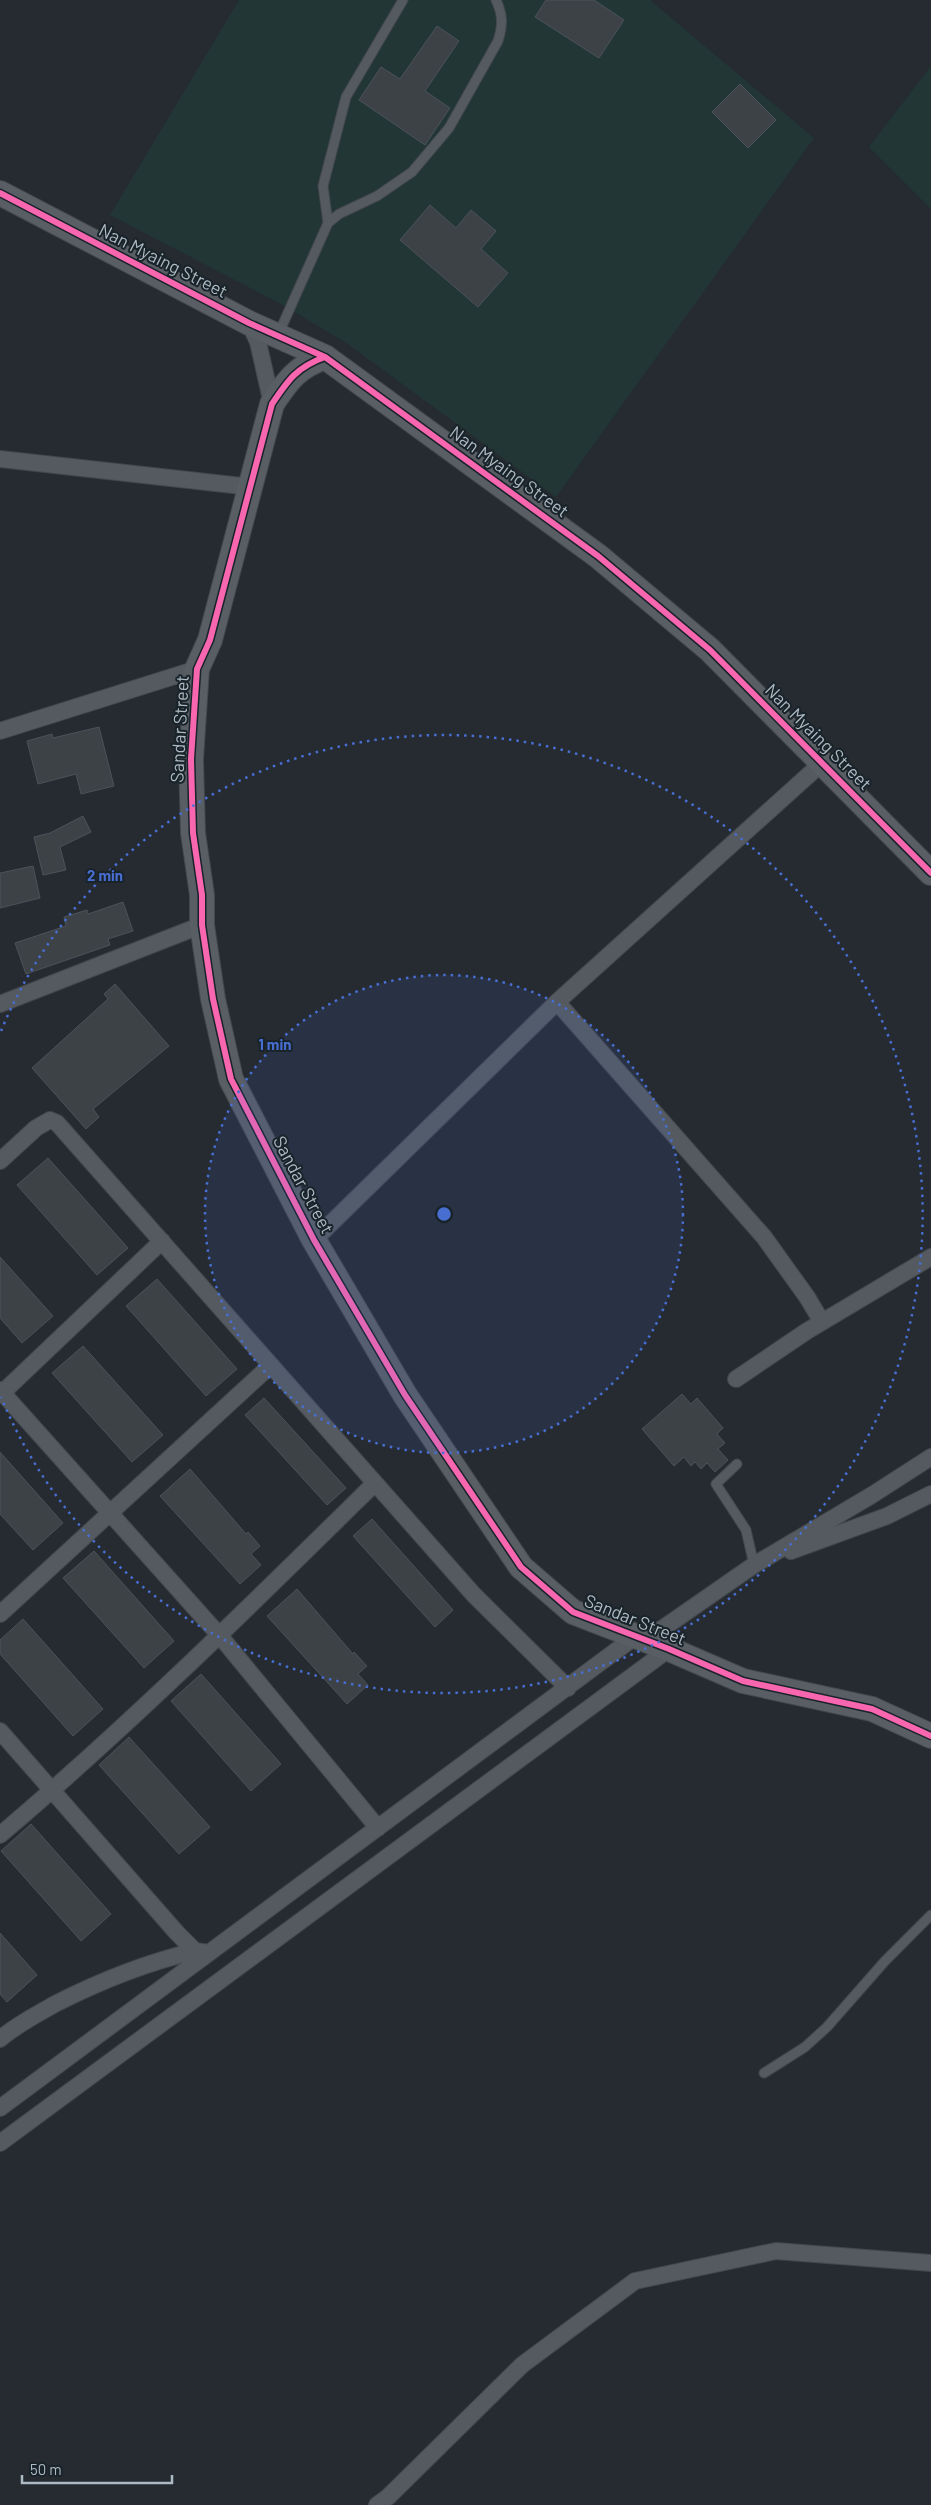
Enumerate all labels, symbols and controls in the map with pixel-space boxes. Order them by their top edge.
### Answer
street label: Nan Myaing Street [95,218,231,302]
street label: Nan Myaing Street [446,421,573,522]
street label: Sandar Street [165,675,193,783]
street label: Nan Myaing Street [761,678,877,794]
text: 2 min [87,866,123,884]
text: 1 min [259,1035,291,1053]
street label: Sandar Street [269,1132,339,1237]
centre of rings [435,1205,453,1223]
street label: Sandar Street [581,1589,689,1649]
scale bar [22,2452,172,2484]
text: 50 m [30,2460,62,2478]

